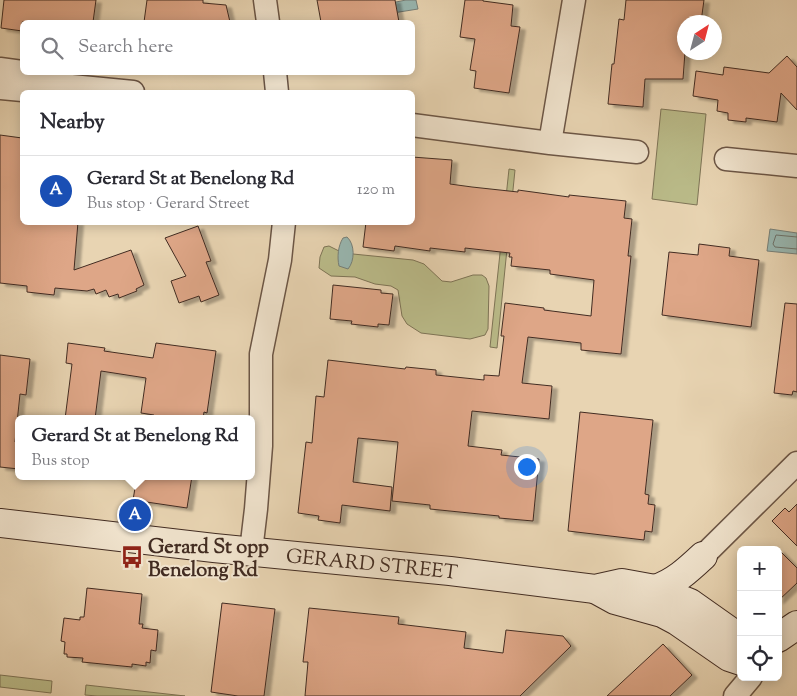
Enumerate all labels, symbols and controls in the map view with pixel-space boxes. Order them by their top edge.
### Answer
north arrow [677,15,722,60]
search box [20,20,415,75]
icon: search [38,34,66,62]
text: Search here [78,34,173,61]
text: Nearby [40,108,105,138]
text: Gerard St at Benelong Rd [87,166,294,193]
text: A [50,179,63,202]
text: 120 m [357,179,395,202]
text: Bus stop · Gerard Street [87,193,250,216]
popup [15,415,255,480]
text: Gerard St at Benelong Rd [31,423,239,450]
text: Bus stop [31,450,90,473]
your location [514,454,540,480]
pin: A [119,496,151,534]
place label: Gerard St opp Benelong Rd [148,534,269,586]
street label: GERARD STREET [284,543,459,589]
bus stop icon: Gerard St opp Benelong Rd [119,544,145,570]
map controls [737,546,782,681]
button: + [737,546,782,591]
button: − [737,591,782,636]
button: locate [737,636,782,681]

